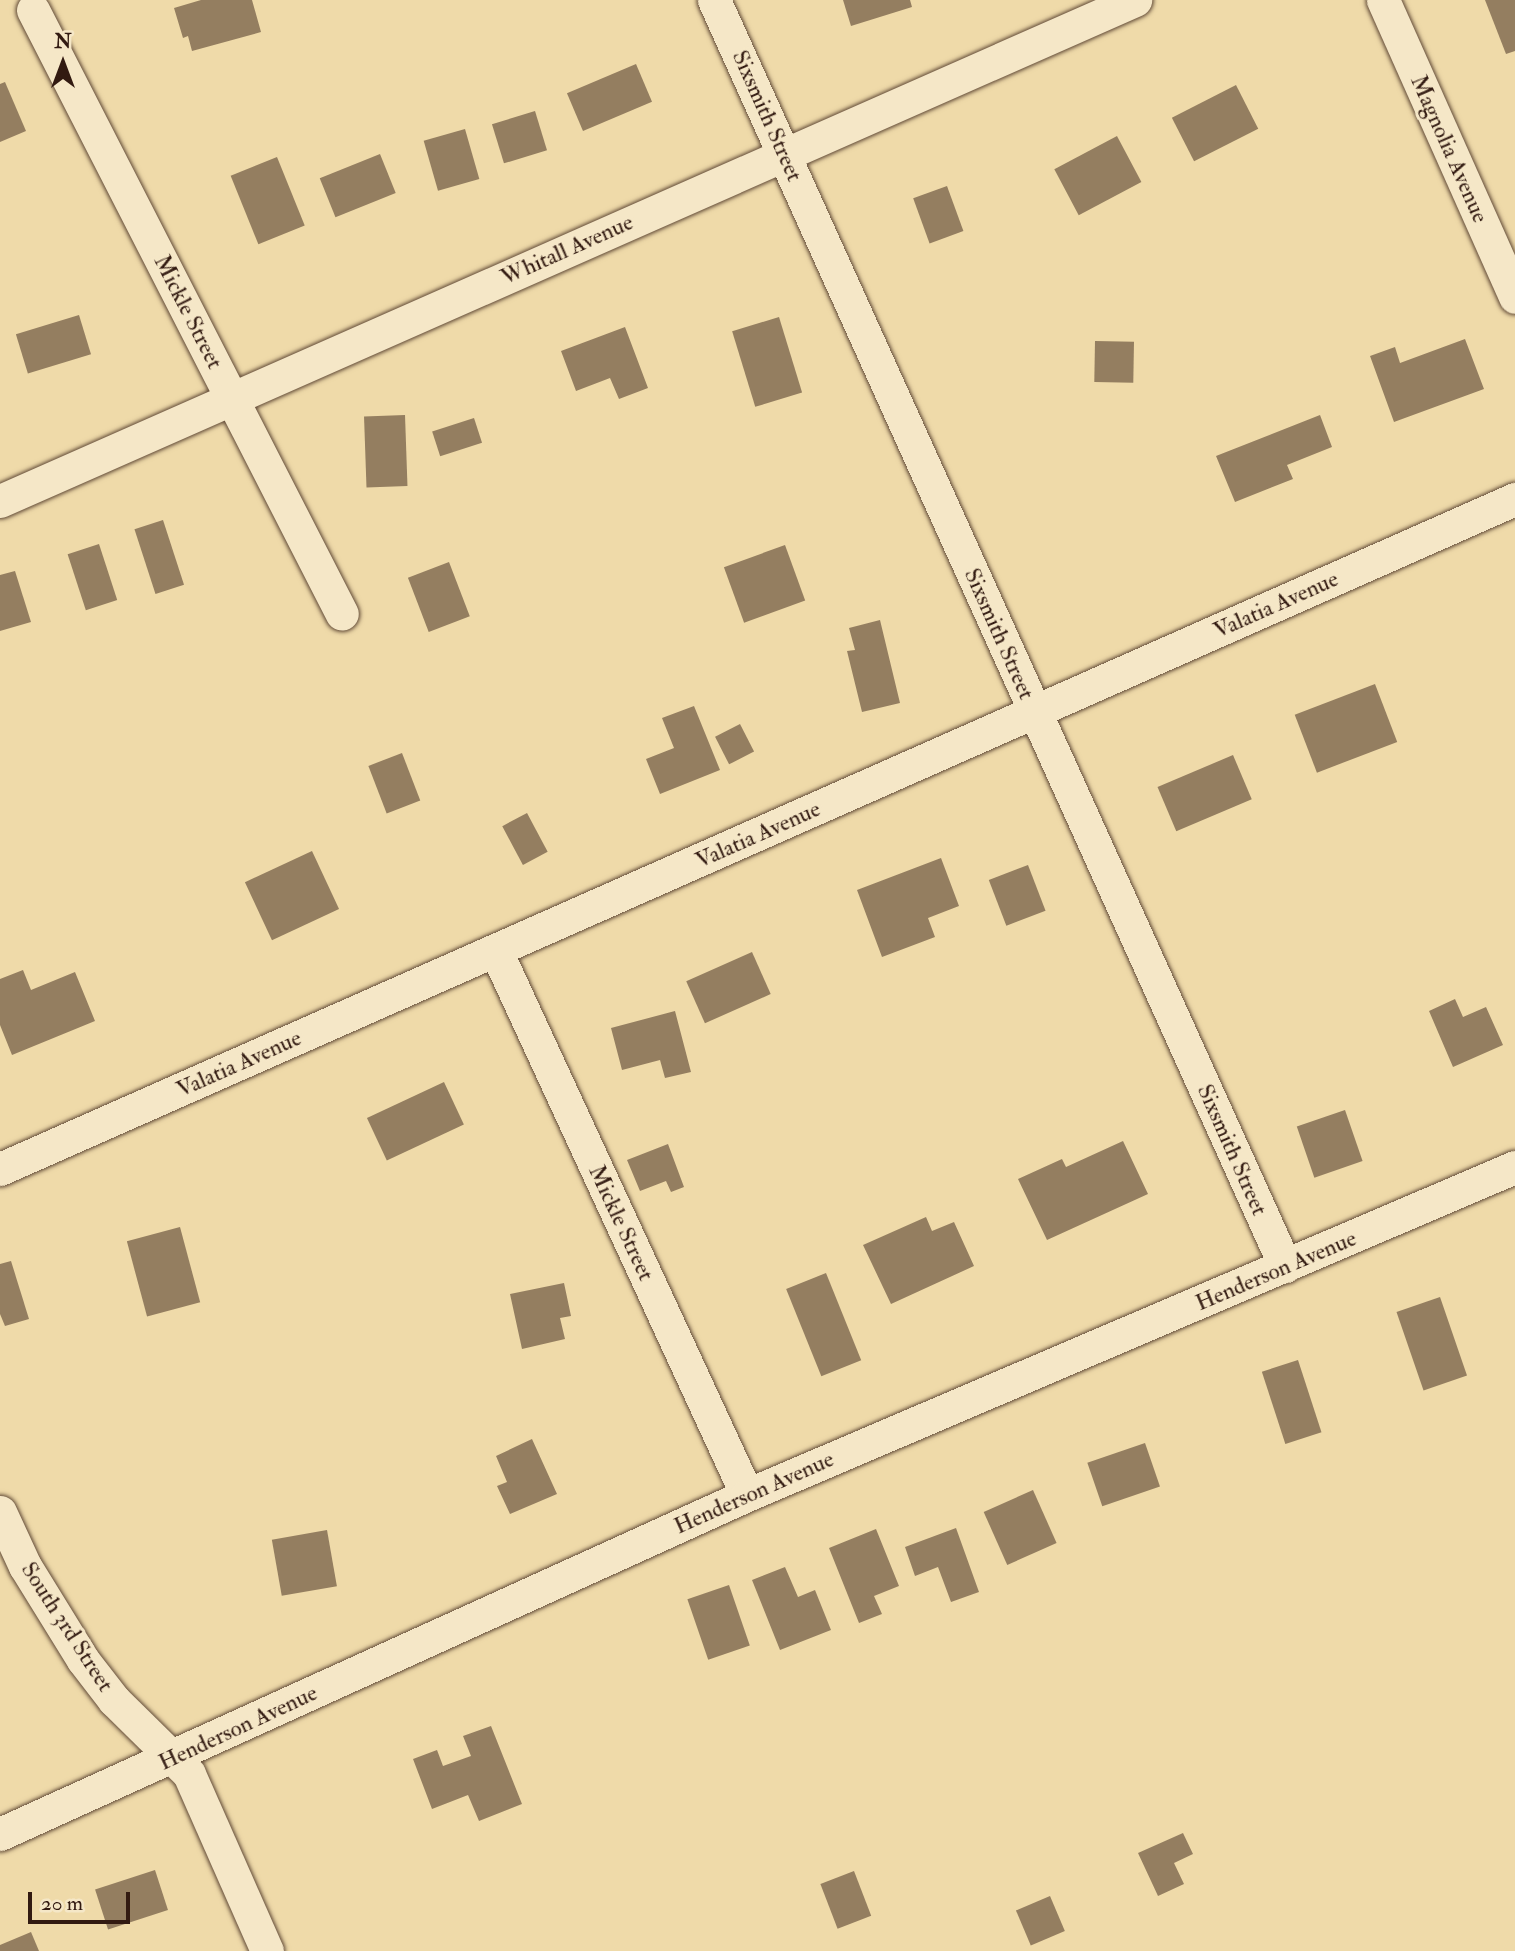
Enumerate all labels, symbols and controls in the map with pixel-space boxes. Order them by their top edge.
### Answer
north arrow [28,28,98,98]
text: N [54,30,72,54]
street label: Sixsmith Street [726,46,808,186]
street label: Magnolia Avenue [1404,71,1494,227]
street label: Whitall Avenue [497,209,637,291]
street label: Mickle Street [148,250,228,374]
street label: Sixsmith Street [958,564,1040,704]
street label: Valatia Avenue [1209,565,1343,645]
street label: Valatia Avenue [691,795,825,875]
street label: Valatia Avenue [172,1024,306,1104]
street label: Sixsmith Street [1191,1080,1273,1220]
street label: Mickle Street [582,1161,660,1285]
street label: Henderson Avenue [1192,1225,1360,1317]
street label: Henderson Avenue [670,1445,838,1541]
street label: South 3rd Street [15,1557,119,1697]
street label: Henderson Avenue [154,1679,322,1777]
scale bar [32,1878,133,1922]
text: 20 m [41,1890,83,1917]

